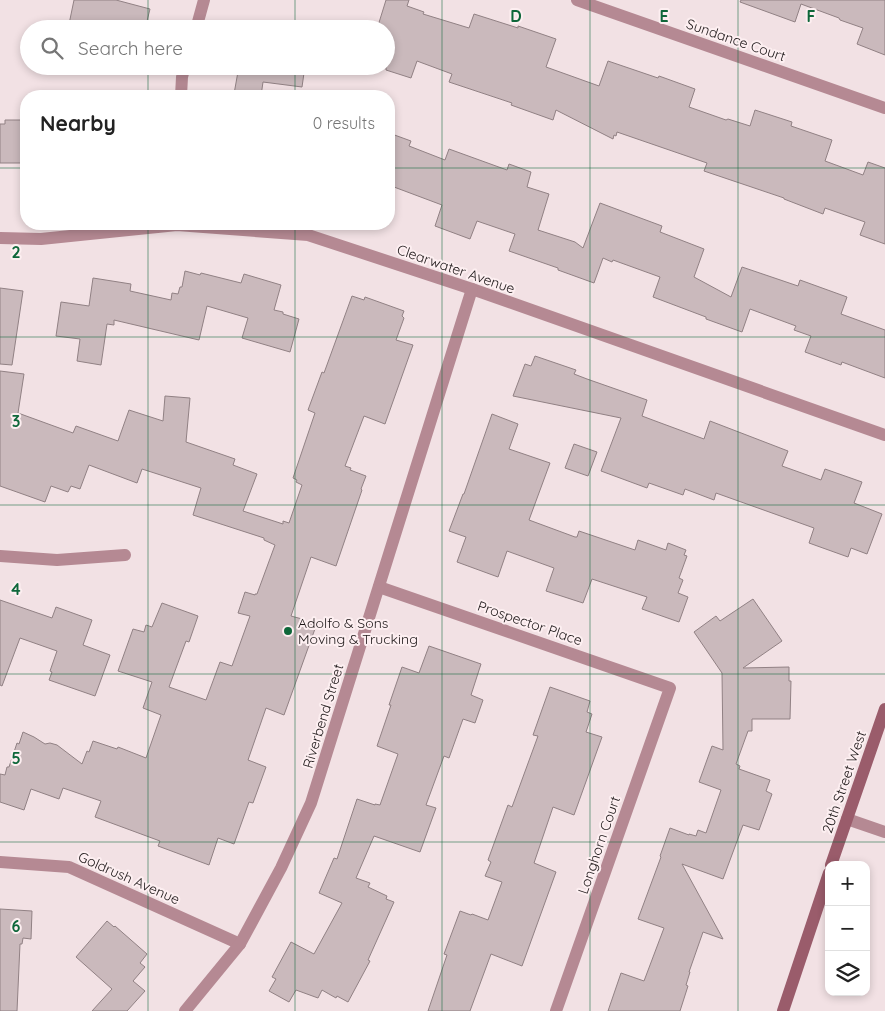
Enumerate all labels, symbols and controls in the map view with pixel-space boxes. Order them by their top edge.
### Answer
text: D [510,6,522,26]
text: E [659,6,669,26]
text: F [807,6,816,26]
street label: Sundance Court [684,15,788,65]
search box [20,20,395,75]
icon: search [38,34,66,62]
text: Search here [78,36,183,60]
text: Nearby [40,110,116,136]
text: 0 results [313,113,375,133]
street label: Clearwater Avenue [395,240,517,298]
text: 2 [11,242,21,262]
text: 3 [12,411,20,431]
text: 4 [11,579,21,599]
street label: Prospector Place [475,597,585,649]
place label: Adolfo & Sons Moving & Trucking [298,614,418,648]
marker: Adolfo & Sons Moving & Trucking [282,625,294,637]
street label: Riverbend Street [299,661,347,770]
street label: 20th Street West [818,728,870,836]
text: 5 [11,748,21,768]
street label: Longhorn Court [574,794,624,896]
street label: Goldrush Avenue [75,848,183,908]
map controls [825,861,870,996]
button: + [825,861,870,906]
button: − [825,906,870,951]
text: 6 [12,916,21,936]
button: layers [825,951,870,996]

